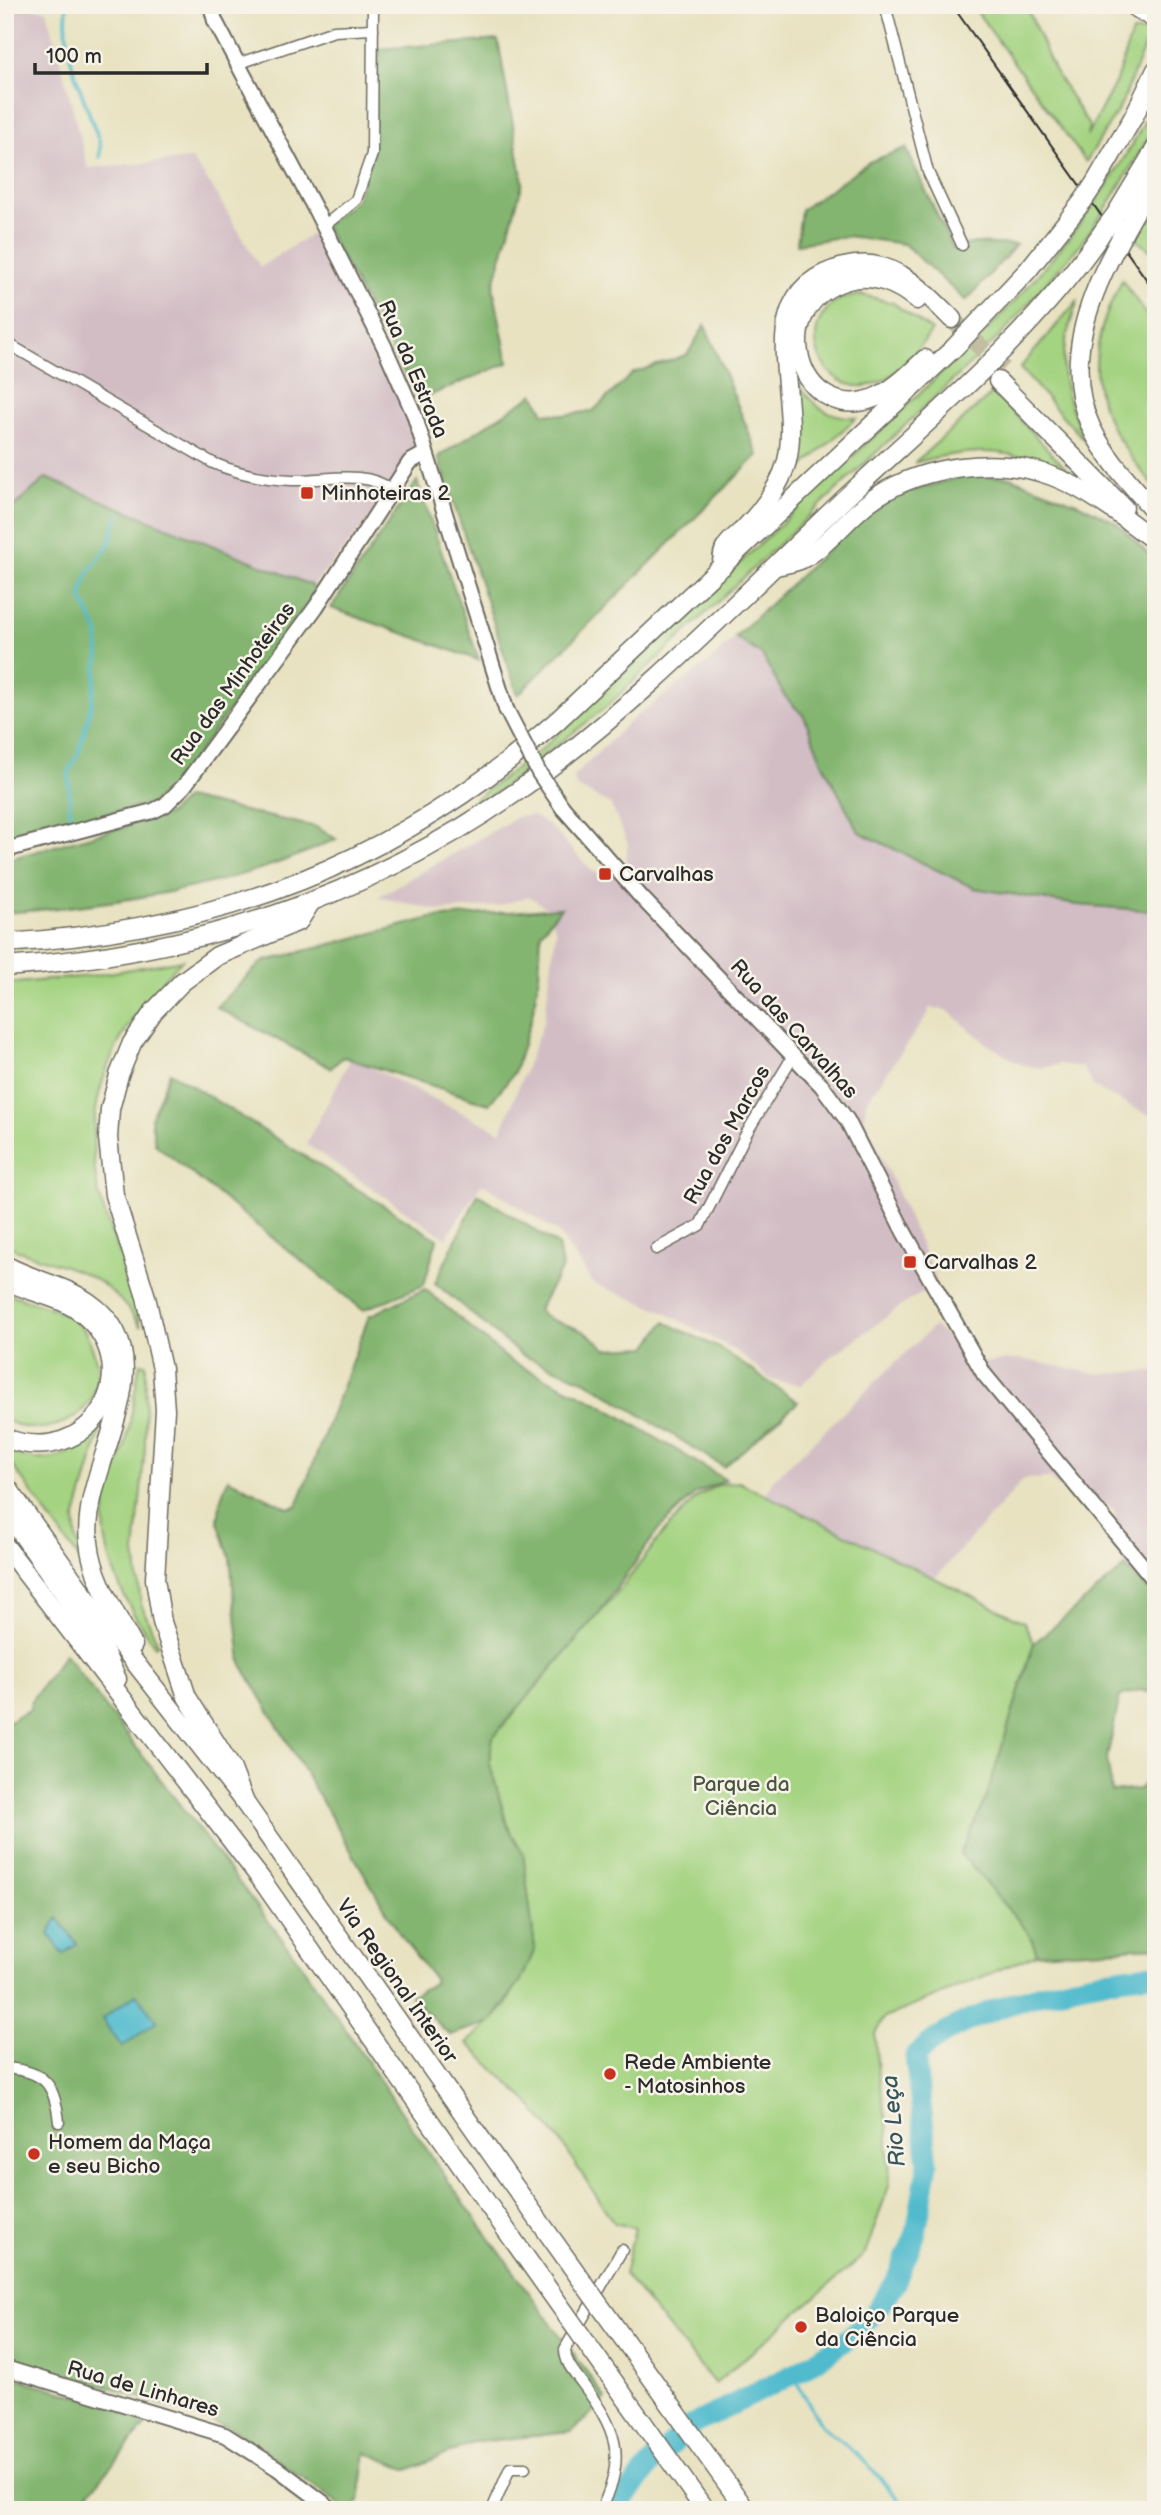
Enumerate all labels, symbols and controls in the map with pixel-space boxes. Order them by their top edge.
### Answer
scale bar [35,32,206,76]
text: 100 m [46,44,102,69]
street label: Rua da Estrada [373,296,453,442]
place label: Minhoteiras 2 [321,481,450,506]
marker: Minhoteiras 2 [299,485,315,501]
street label: Rua das Minhoteiras [166,598,300,770]
place label: Carvalhas [619,862,714,887]
marker: Carvalhas [597,866,613,882]
street label: Rua das Carvalhas [725,954,863,1104]
street label: Rua dos Marcos [679,1061,775,1209]
place label: Carvalhas 2 [924,1250,1037,1275]
marker: Carvalhas 2 [902,1254,918,1270]
park label: Parque da Ciência [692,1772,790,1821]
street label: Via Regional Interior [331,1894,463,2068]
place label: Rede Ambiente - Matosinhos [624,2050,771,2099]
marker: Rede Ambiente - Matosinhos [602,2066,618,2082]
water label: Rio Leça [876,2074,912,2168]
place label: Homem da Maça e seu Bicho [48,2130,211,2179]
marker: Homem da Maça e seu Bicho [26,2146,42,2162]
place label: Baloiço Parque da Ciência [815,2303,959,2352]
marker: Baloiço Parque da Ciência [793,2319,809,2335]
street label: Rua de Linhares [64,2355,222,2423]

